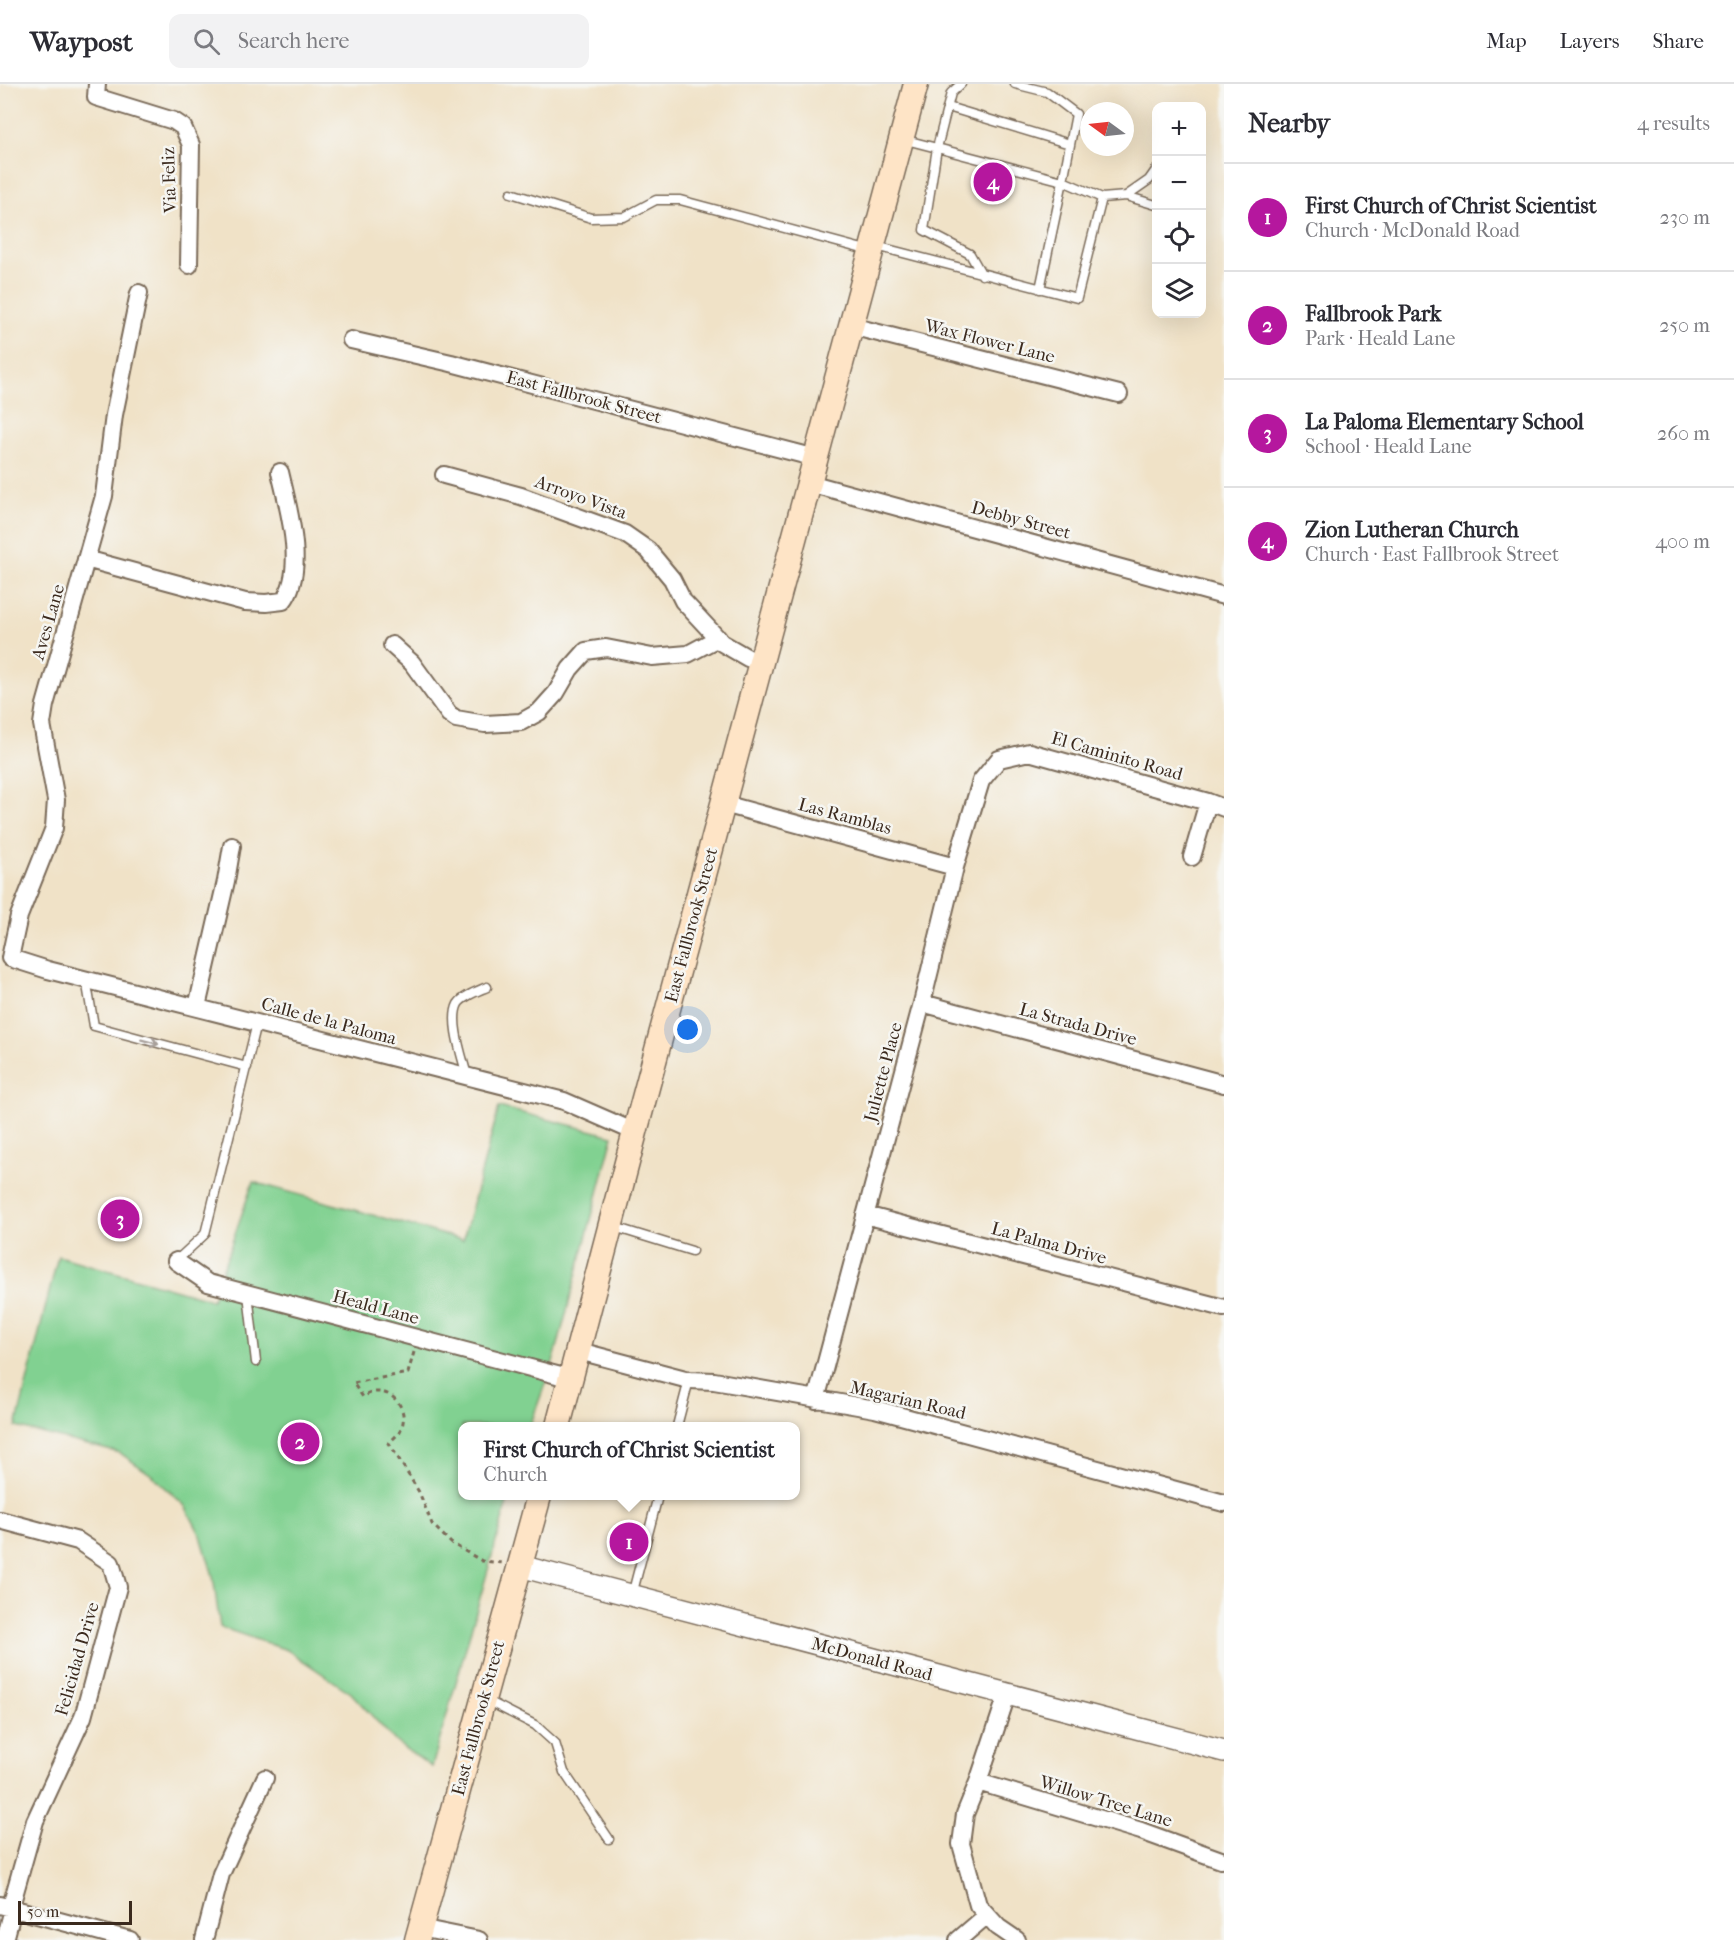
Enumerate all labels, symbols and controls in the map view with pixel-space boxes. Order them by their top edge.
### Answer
search box [169,14,589,68]
text: Waypost [30,25,133,58]
icon: search [190,25,223,58]
text: Search here [238,28,349,54]
text: Map [1486,29,1527,53]
text: Layers [1560,29,1619,53]
text: Share [1652,29,1704,53]
north arrow [1080,102,1134,156]
map controls [1152,102,1206,318]
button: + [1152,102,1206,156]
text: Nearby [1248,108,1330,139]
text: 4 results [1637,112,1710,135]
street label: Via Feliz [158,147,181,214]
button: − [1152,156,1206,210]
pin: 4 [974,160,1012,204]
text: First Church of Christ Scientist [1305,193,1597,219]
text: 1 [1264,206,1271,229]
text: 230 m [1660,206,1710,229]
button: locate [1152,210,1206,264]
text: Church · McDonald Road [1305,219,1520,242]
button: layers [1152,264,1206,318]
text: Fallbrook Park [1305,301,1441,327]
text: 2 [1262,314,1273,337]
text: 250 m [1659,314,1710,337]
street label: Wax Flower Lane [922,315,1057,368]
text: Park · Heald Lane [1305,327,1455,350]
street label: East Fallbrook Street [504,367,664,428]
text: La Paloma Elementary School [1305,409,1584,435]
text: 3 [1263,422,1272,445]
text: 260 m [1657,422,1710,445]
text: School · Heald Lane [1305,435,1472,458]
street label: Arroyo Vista [531,471,630,524]
street label: Debby Street [969,497,1073,544]
text: Zion Lutheran Church [1305,517,1519,543]
text: 4 [1262,530,1273,553]
text: 400 m [1655,530,1710,553]
text: Church · East Fallbrook Street [1305,543,1559,566]
street label: Aves Lane [27,582,69,663]
street label: El Caminito Road [1049,728,1185,785]
street label: Las Ramblas [796,794,894,839]
street label: East Fallbrook Street [661,845,722,1005]
street label: Calle de la Paloma [259,993,399,1050]
street label: La Strada Drive [1017,999,1139,1050]
your location [673,1015,702,1044]
street label: Juliette Place [860,1020,907,1126]
one-way arrow [140,1036,159,1048]
pin: 3 [100,1196,140,1242]
street label: La Palma Drive [989,1218,1109,1269]
street label: Heald Lane [331,1286,421,1329]
street label: Magarian Road [848,1377,968,1424]
pin: 2 [280,1420,320,1464]
popup [458,1422,800,1500]
text: First Church of Christ Scientist [483,1437,775,1463]
text: Church [483,1463,547,1486]
pin: 1 [610,1520,648,1564]
street label: Felicidad Drive [51,1600,104,1718]
street label: McDonald Road [809,1633,935,1686]
street label: East Fallbrook Street [448,1638,509,1798]
street label: Willow Tree Lane [1036,1771,1175,1832]
scale bar [18,1898,132,1926]
text: 50 m [27,1902,59,1921]

